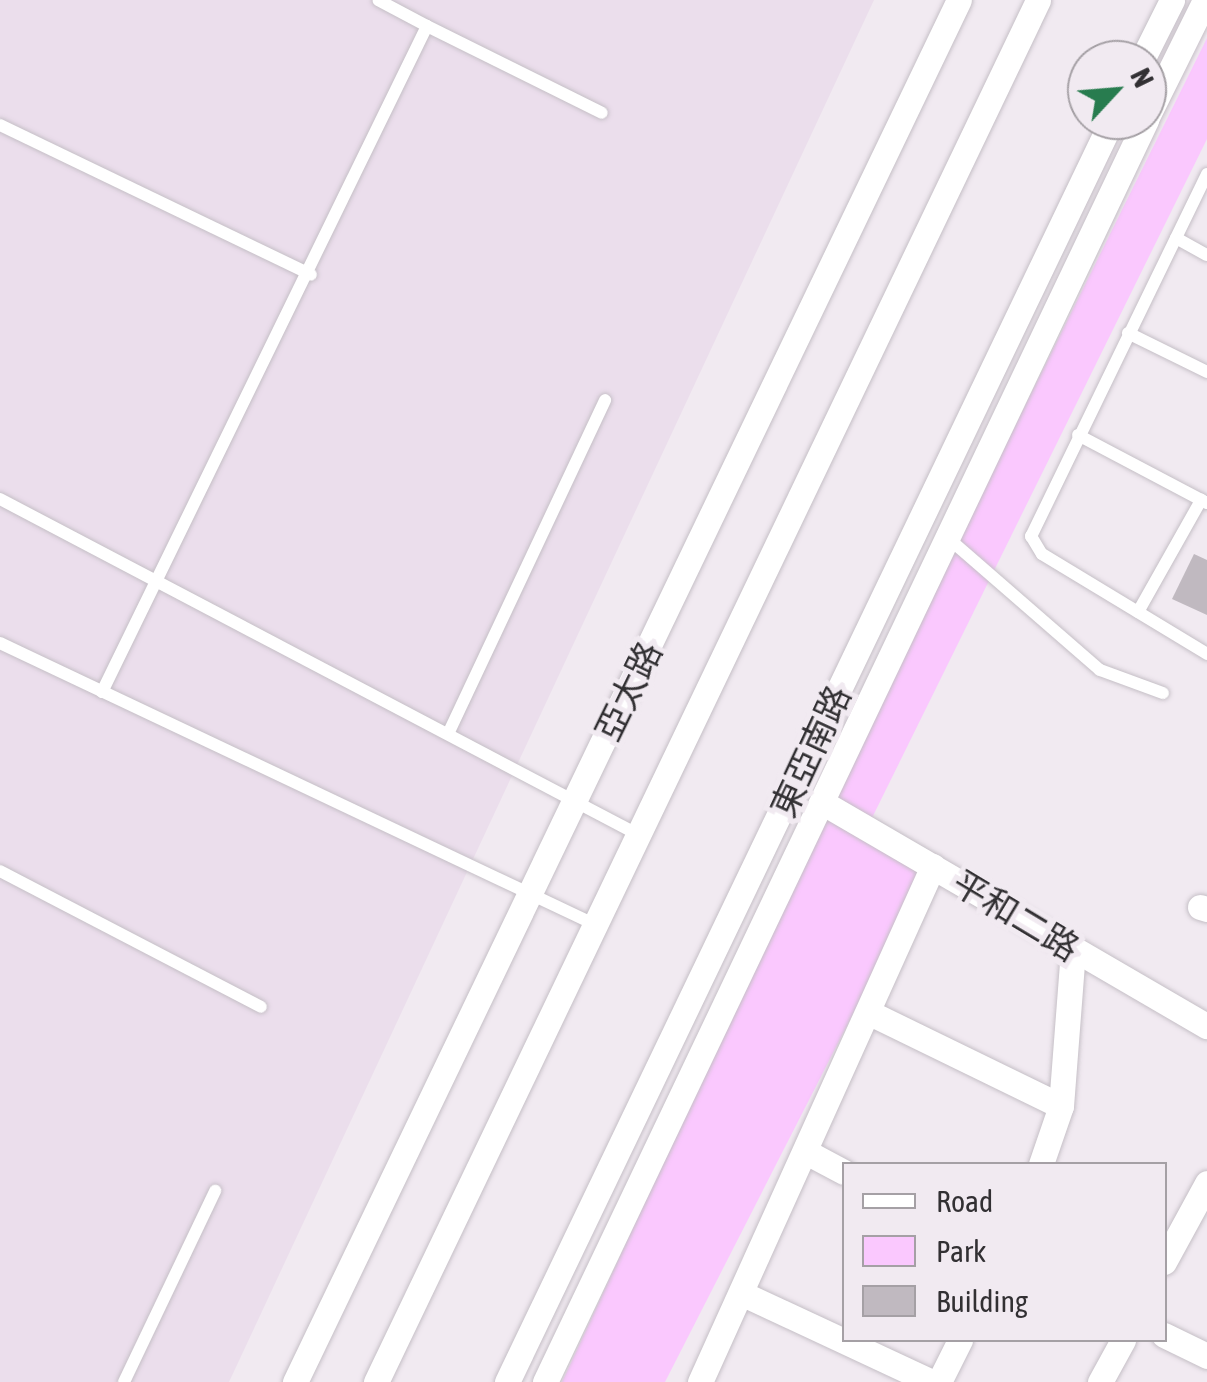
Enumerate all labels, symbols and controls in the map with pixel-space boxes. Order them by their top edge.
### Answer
north arrow [1067,40,1167,140]
text: N [1124,63,1160,92]
street label: 亞太路 [586,635,670,747]
street label: 東亞南路 [761,679,859,823]
street label: 平和二路 [945,861,1087,969]
legend [842,1162,1167,1342]
text: Road [936,1184,993,1218]
text: Park [936,1234,986,1268]
text: Building [936,1284,1028,1318]

